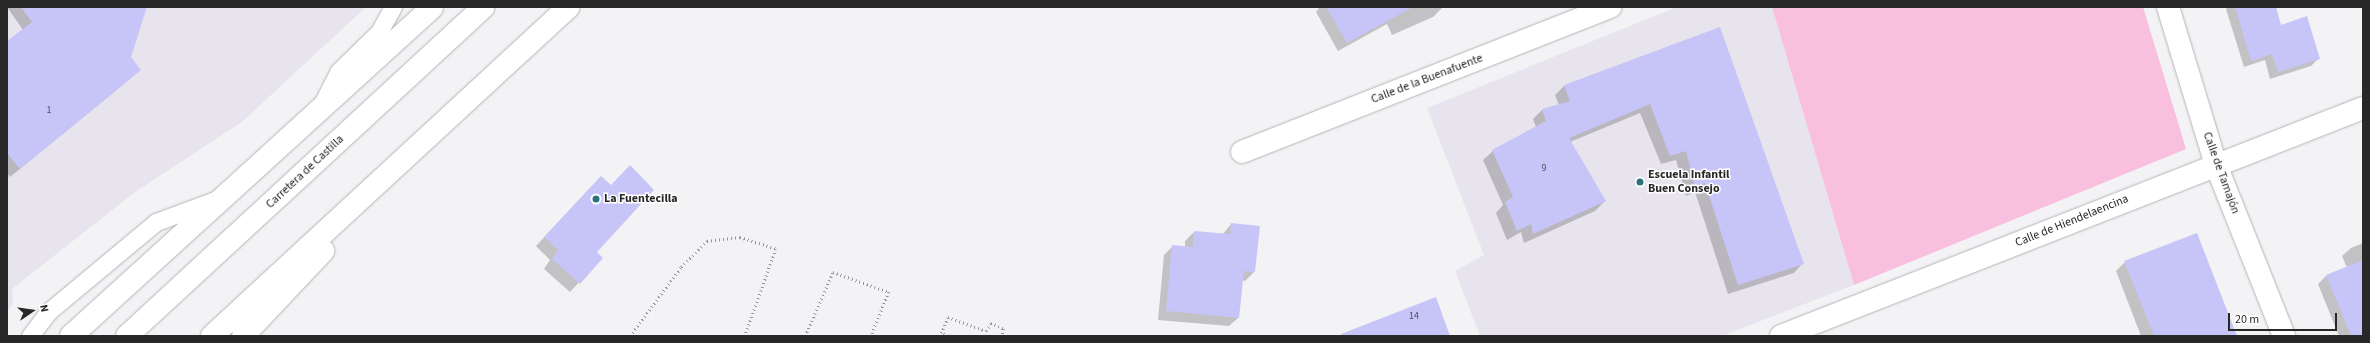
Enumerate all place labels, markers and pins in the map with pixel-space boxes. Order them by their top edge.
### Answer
place label: Escuela Infantil Buen Consejo [1648,168,1730,196]
marker: Escuela Infantil Buen Consejo [1635,177,1645,187]
place label: La Fuentecilla [604,192,678,206]
marker: La Fuentecilla [591,194,601,204]

